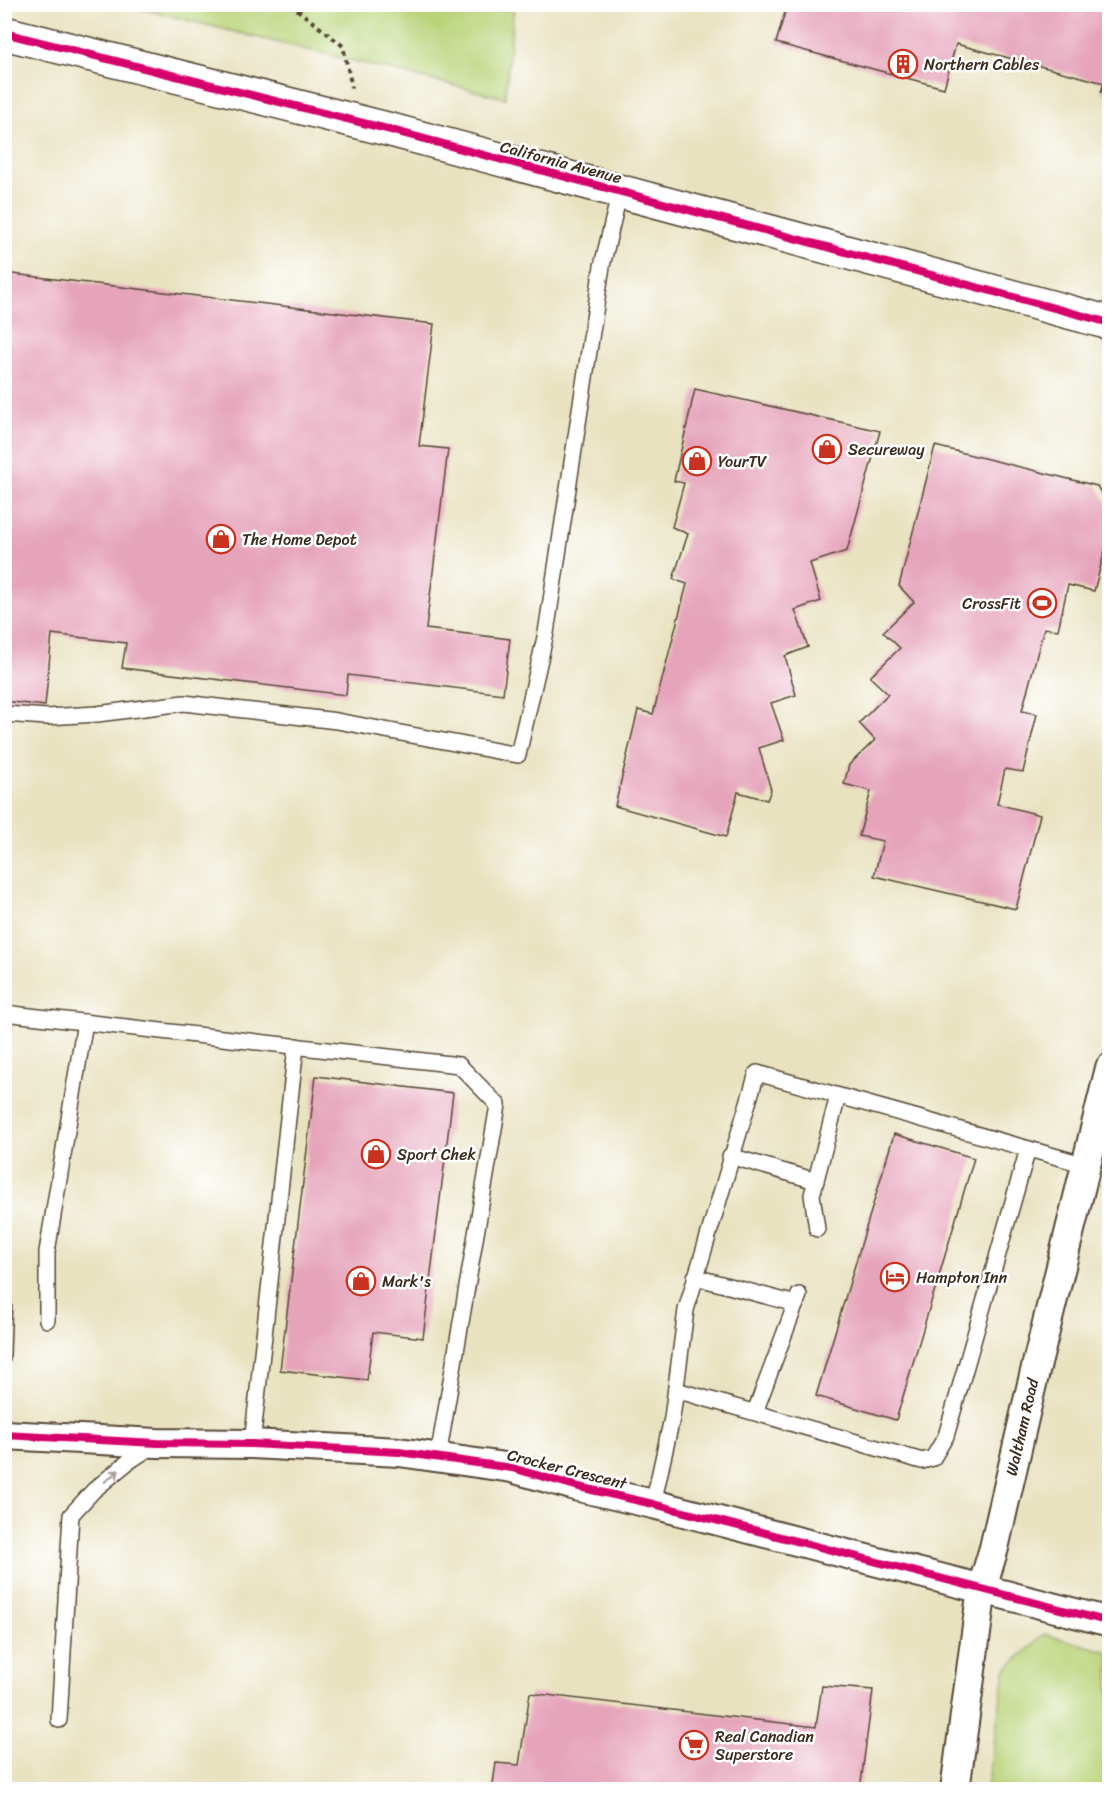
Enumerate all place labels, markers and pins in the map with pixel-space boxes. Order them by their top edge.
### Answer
building icon: Northern Cables [887,48,919,80]
place label: Northern Cables [924,50,1040,79]
shop icon: Secureway [811,433,843,465]
place label: Secureway [848,435,925,464]
shop icon: YourTV [681,445,713,477]
place label: YourTV [718,447,767,476]
shop icon: The Home Depot [205,523,237,555]
place label: The Home Depot [242,525,357,554]
sports icon: CrossFit [1026,587,1058,619]
place label: CrossFit [962,589,1021,618]
shop icon: Sport Chek [360,1138,392,1170]
place label: Sport Chek [397,1140,476,1169]
hotel icon: Hampton Inn [879,1261,911,1293]
place label: Hampton Inn [916,1263,1007,1292]
shop icon: Mark's [345,1265,377,1297]
place label: Mark's [382,1267,431,1296]
place label: Real Canadian Superstore [715,1722,814,1769]
supermarket icon: Real Canadian Superstore [678,1729,710,1761]

